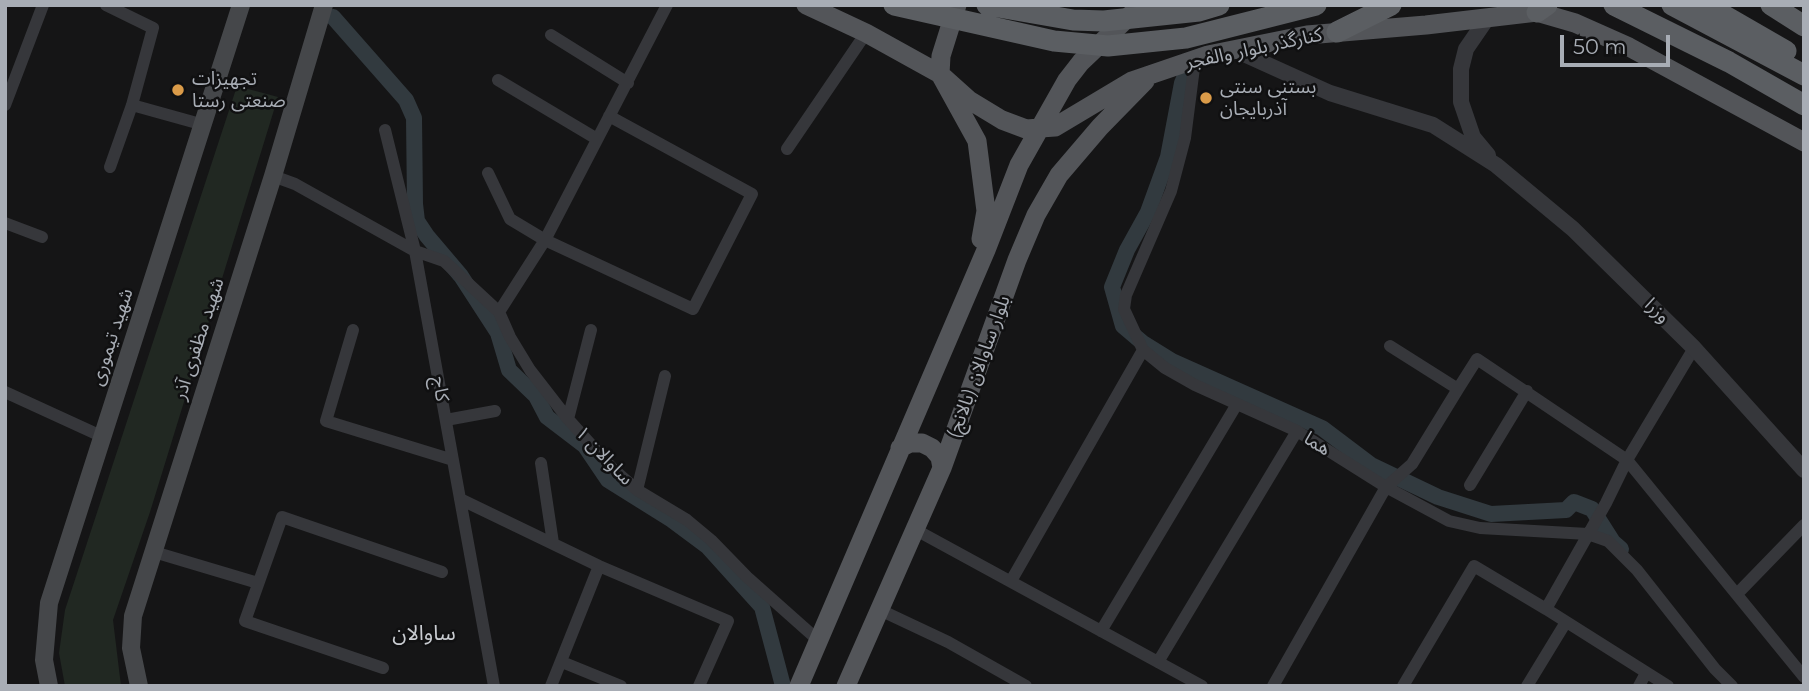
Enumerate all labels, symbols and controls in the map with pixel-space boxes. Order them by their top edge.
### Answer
scale bar [1564,21,1674,65]
street label: کنارگذر بلوار والفجر [1184,23,1324,75]
text: 50 m [1573,34,1627,59]
place label: تجهیزات صنعتی رستا [192,68,286,112]
place label: بستنی سنتی آذربایجان [1220,76,1316,120]
marker: تجهیزات صنعتی رستا [170,82,186,98]
marker: بستنی سنتی آذربایجان [1198,90,1214,106]
street label: شهید مظفری آذر [169,275,229,403]
street label: شهید تیموری [86,286,138,388]
street label: بلوار ساوالان (بالانج) [943,292,1015,442]
street label: وزرا [1640,294,1674,328]
street label: کاج [427,374,453,404]
street label: ساوالان ۱ [570,422,638,490]
street label: هما [1299,427,1335,461]
district label: ساوالان [392,621,456,647]

